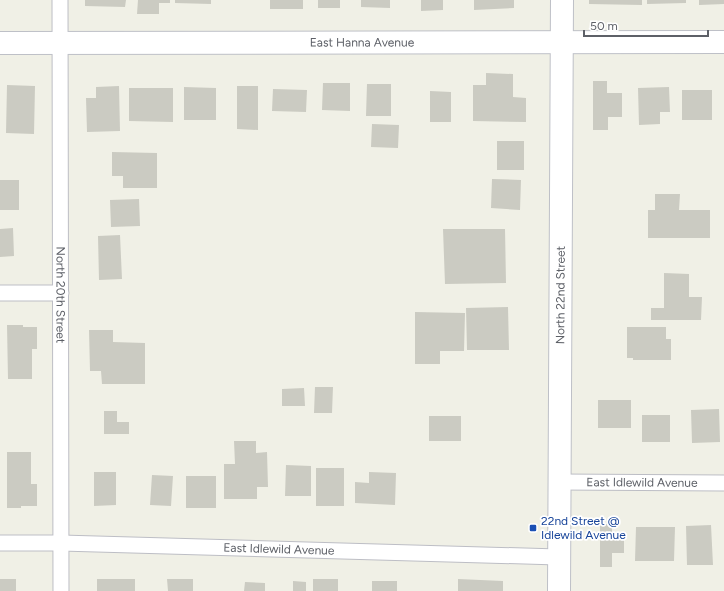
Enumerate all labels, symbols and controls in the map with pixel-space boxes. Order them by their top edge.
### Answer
scale bar [584,12,708,38]
text: 50 m [590,19,618,33]
street label: East Hanna Avenue [310,35,415,50]
street label: North 22nd Street [553,245,568,344]
street label: North 20th Street [53,247,68,344]
street label: East Idlewild Avenue [586,475,698,490]
place label: 22nd Street @ Idlewild Avenue [541,514,626,542]
marker: 22nd Street @ Idlewild Avenue [528,523,538,533]
street label: East Idlewild Avenue [223,541,335,558]

